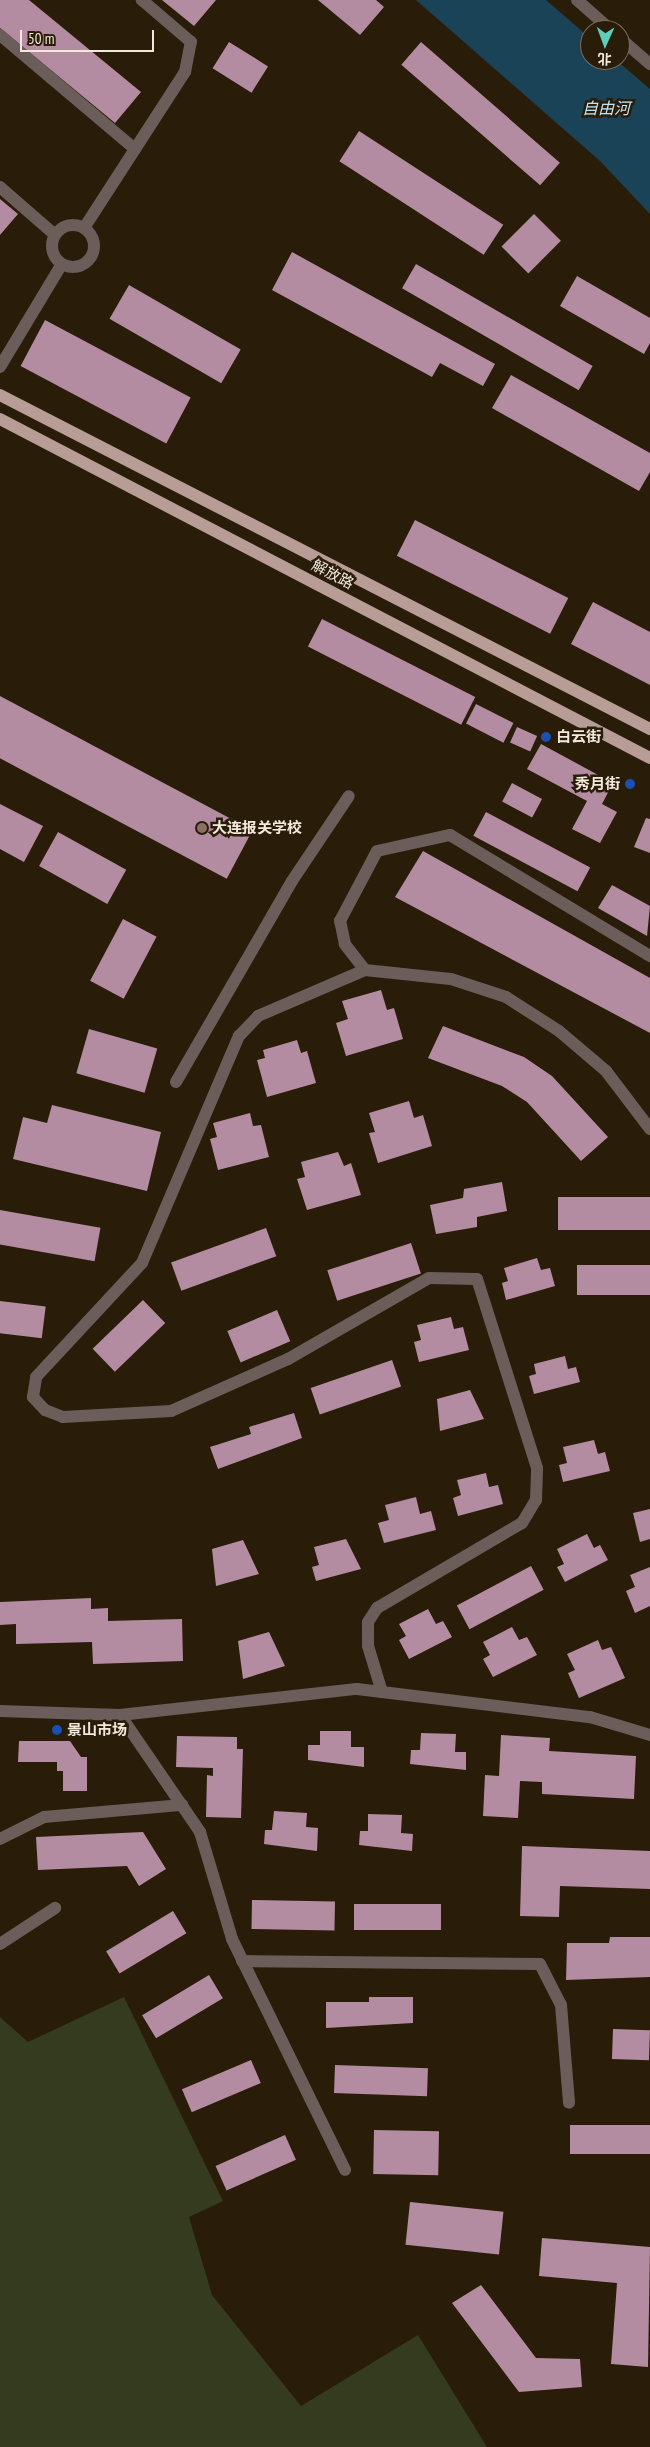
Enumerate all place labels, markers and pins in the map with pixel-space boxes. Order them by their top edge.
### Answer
place label: 白云街 [556,728,601,746]
marker: 白云街 [540,731,552,743]
place label: 秀月街 [575,775,620,793]
marker: 秀月街 [624,778,636,790]
place label: 大连报关学校 [212,819,302,837]
marker: 大连报关学校 [196,822,208,834]
place label: 景山市场 [67,1721,127,1739]
marker: 景山市场 [51,1724,63,1736]

